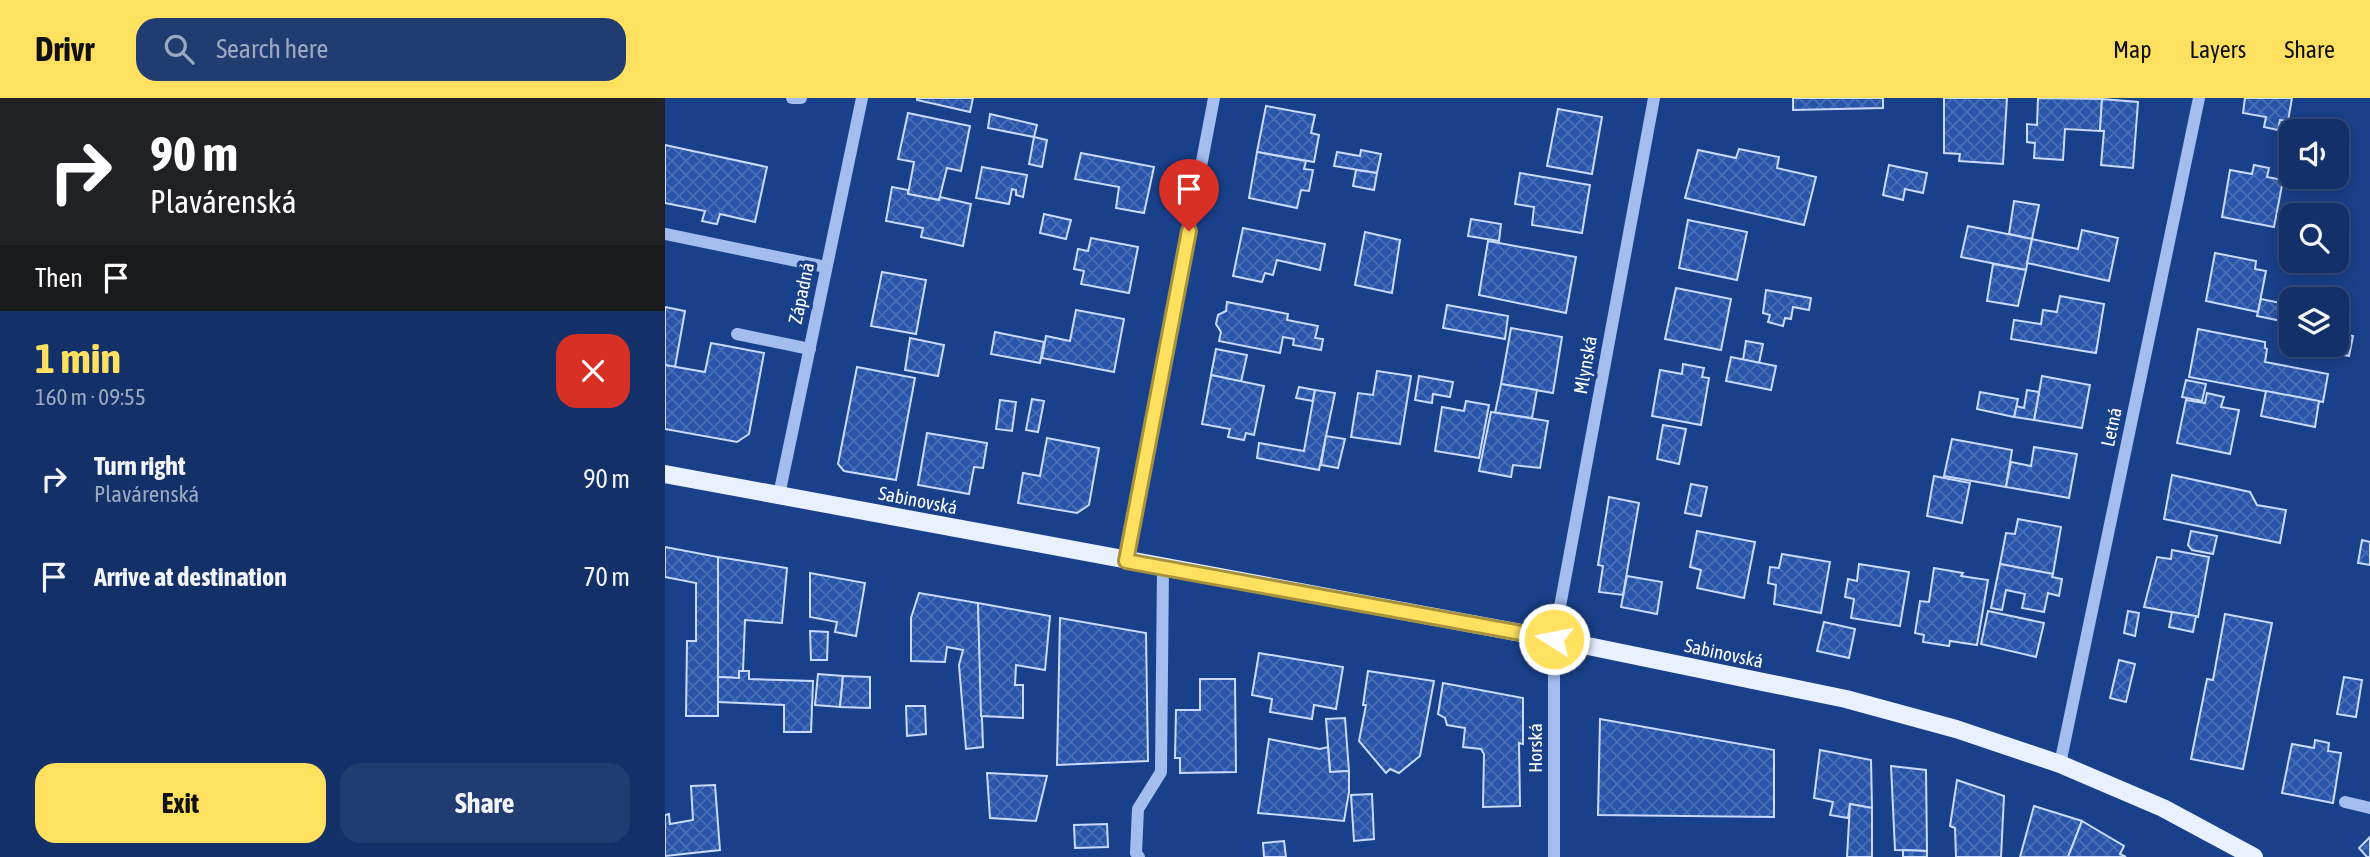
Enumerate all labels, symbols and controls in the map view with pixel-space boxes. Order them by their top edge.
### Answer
search box [136,18,626,81]
text: Drivr [35,30,94,68]
icon: search [160,30,198,68]
text: Search here [216,34,328,64]
text: Map [2113,36,2152,63]
text: Layers [2190,36,2246,63]
text: Share [2284,36,2335,63]
map controls [2279,119,2349,357]
button: sound [2279,119,2349,189]
text: 90 m [150,125,238,181]
icon: right [35,126,126,217]
pin [1159,159,1219,231]
icon: arrive [1170,170,1208,208]
text: Plavárenská [150,183,297,220]
button: search [2279,203,2349,273]
icon: arrive [97,259,135,297]
street label: Západná [784,260,818,326]
text: Then [35,263,83,293]
button: layers [2279,287,2349,357]
text: 1 min [35,334,121,382]
button: close [556,334,630,408]
street label: Mlynská [1569,334,1601,396]
text: 160 m · 09:55 [35,384,146,410]
street label: Letná [2096,405,2126,449]
text: Turn right [94,451,185,481]
icon: right [35,460,73,498]
text: 90 m [583,464,630,494]
text: Plavárenská [94,481,199,507]
street label: Sabinovská [877,482,959,518]
icon: arrive [35,558,73,596]
text: Arrive at destination [94,562,287,592]
text: 70 m [583,562,630,592]
position arrow [1517,602,1591,676]
street label: Sabinovská [1683,634,1765,672]
street label: Horská [1524,723,1546,773]
button: Exit [35,763,326,843]
button: Share [340,763,630,843]

